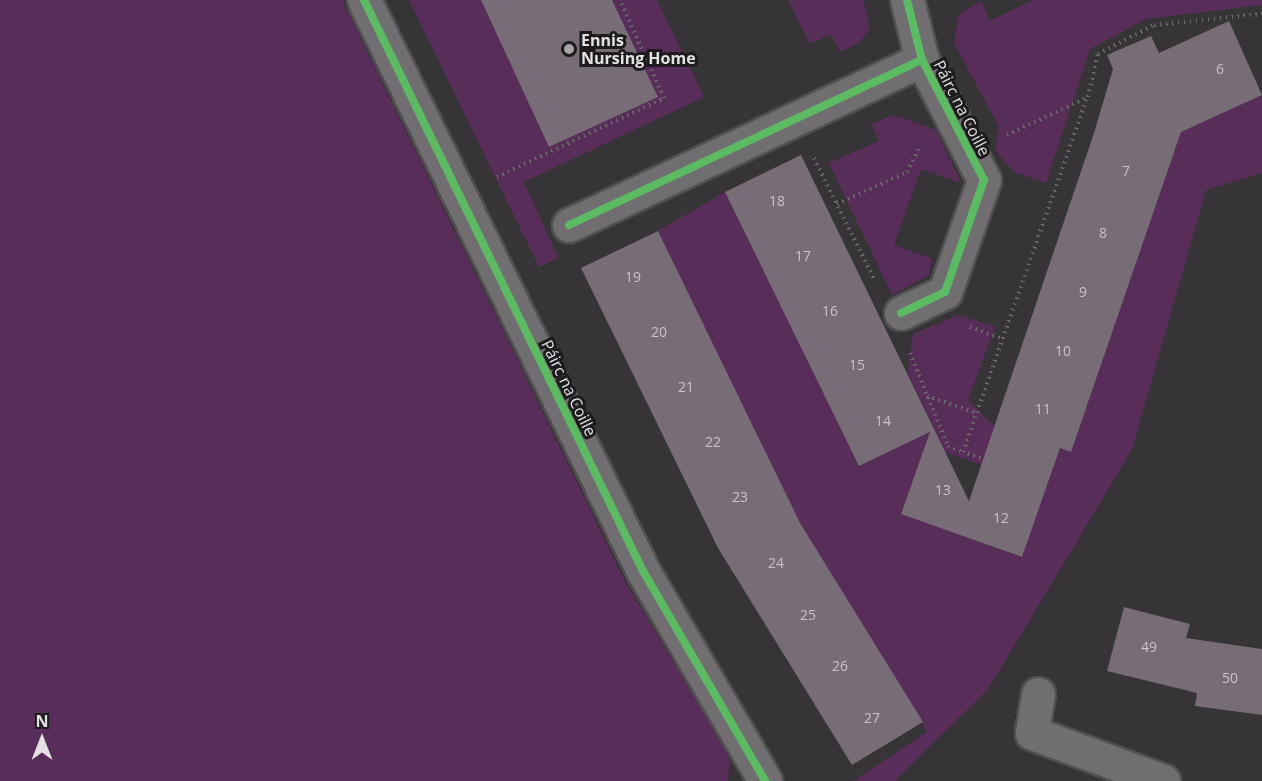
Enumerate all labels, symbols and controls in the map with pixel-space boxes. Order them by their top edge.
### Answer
place label: Ennis Nursing Home [581,30,696,68]
marker: Ennis Nursing Home [562,42,576,56]
street label: Páirc na Coille [930,57,994,159]
house number: 6 [1216,61,1224,77]
house number: 7 [1122,163,1130,179]
house number: 18 [769,193,785,209]
house number: 8 [1099,225,1107,241]
house number: 17 [795,248,811,264]
house number: 19 [625,269,641,285]
house number: 9 [1079,284,1087,300]
house number: 16 [822,303,838,319]
house number: 20 [651,324,667,340]
street label: Páirc na Coille [537,337,601,439]
house number: 10 [1055,343,1071,359]
house number: 15 [849,357,865,373]
house number: 21 [678,379,694,395]
house number: 11 [1035,401,1051,417]
house number: 14 [875,413,891,429]
house number: 22 [705,434,721,450]
house number: 13 [935,482,951,498]
house number: 23 [732,489,748,505]
house number: 12 [993,510,1009,526]
house number: 24 [768,555,784,571]
house number: 25 [800,607,816,623]
house number: 49 [1141,639,1157,655]
house number: 26 [832,658,848,674]
house number: 50 [1222,670,1238,686]
north arrow [12,709,72,769]
text: N [35,710,49,732]
house number: 27 [864,710,880,726]

